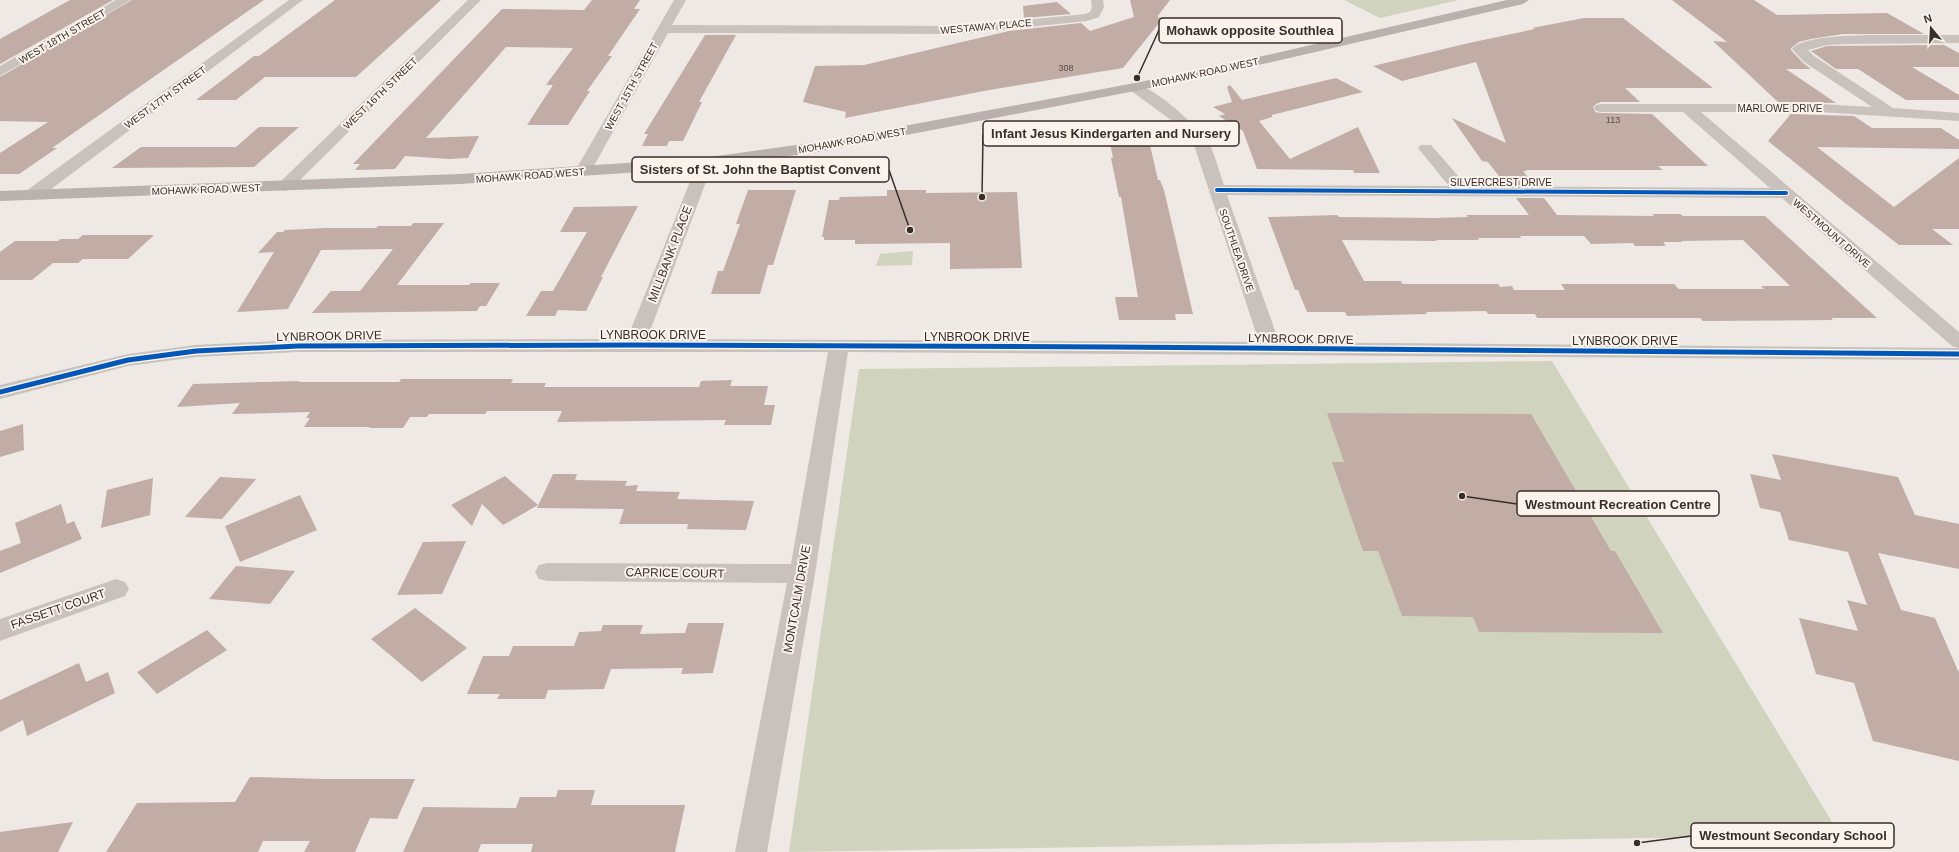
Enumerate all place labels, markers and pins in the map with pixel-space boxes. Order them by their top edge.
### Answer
callout: Mohawk opposite Southlea [1159,18,1342,43]
callout: Infant Jesus Kindergarten and Nursery [983,121,1239,146]
callout: Sisters of St. John the Baptist Convent [632,157,889,182]
callout: Westmount Recreation Centre [1517,491,1719,516]
callout: Westmount Secondary School [1691,823,1894,848]

